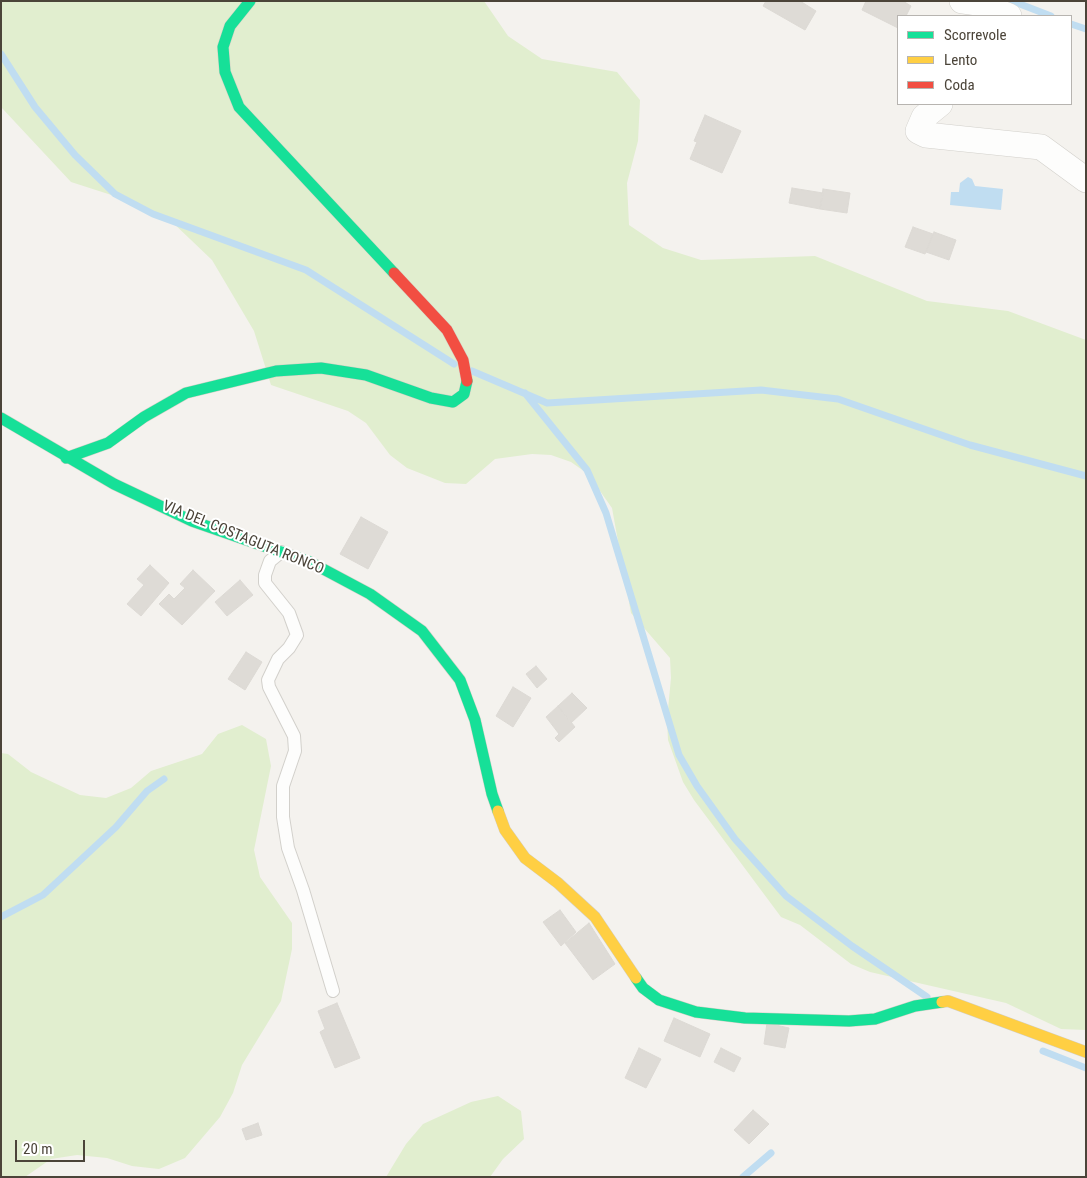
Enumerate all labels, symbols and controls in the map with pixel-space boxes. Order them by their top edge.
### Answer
legend [897,15,1072,105]
text: Scorrevole [944,26,1006,44]
text: Lento [944,51,977,69]
text: Coda [944,76,975,94]
street label: VIA DEL COSTAGUTA RONCO [160,497,326,579]
scale bar [18,1130,88,1162]
text: 20 m [23,1140,53,1158]

